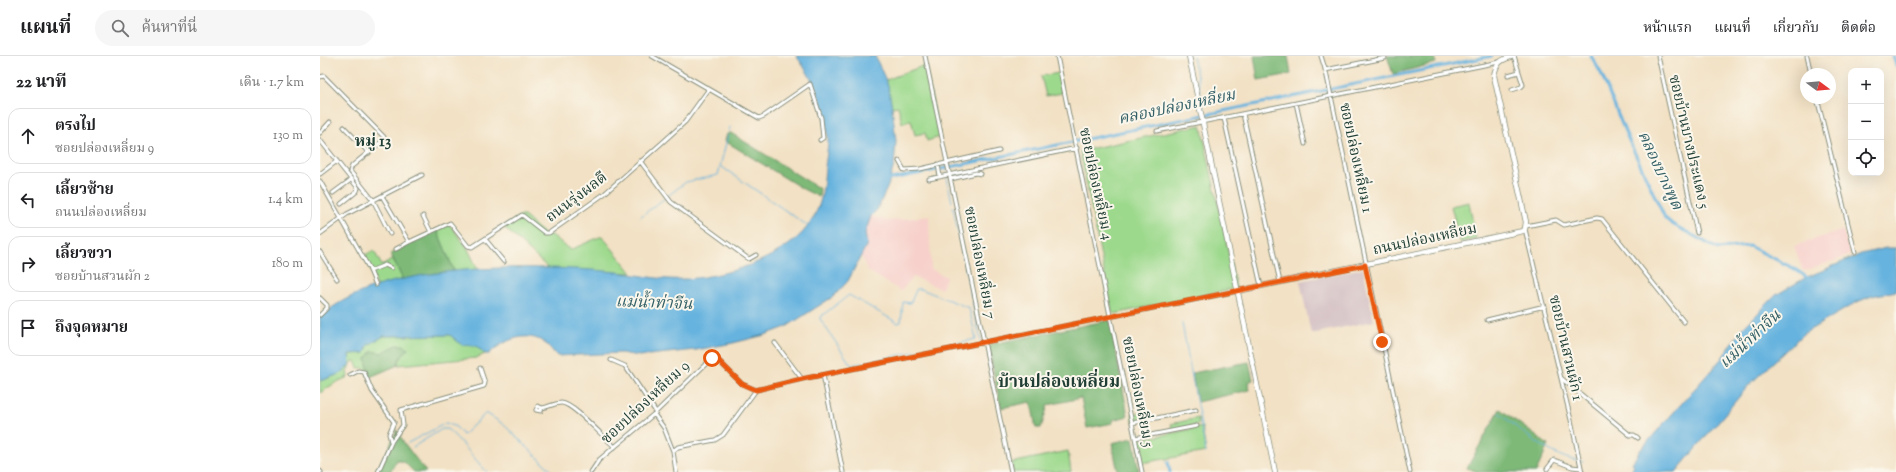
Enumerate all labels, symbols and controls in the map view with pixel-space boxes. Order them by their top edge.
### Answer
search box [95,10,375,46]
text: แผนที่ [20,15,71,42]
icon: search [109,17,131,39]
text: ค้นหาที่นี่ [141,18,197,39]
text: หน้าแรก [1643,19,1692,39]
text: แผนที่ [1714,19,1751,39]
text: เกี่ยวกับ [1773,19,1819,39]
text: ติดต่อ [1841,19,1876,39]
north arrow [1800,68,1836,104]
map controls [1848,68,1884,176]
button: + [1848,68,1884,104]
text: 22 นาที [16,71,67,95]
street label: ซอยบ้านบางประแดง 5 [1662,73,1714,211]
text: เดิน · 1.7 km [239,74,304,92]
water label: คลองปล่องเหลี่ยม [1116,82,1239,132]
street label: ซอยปล่องเหลี่ยม 1 [1333,101,1379,215]
button: − [1848,104,1884,140]
text: ตรงไป [55,116,96,137]
icon: ahead [17,125,39,147]
street label: ซอยปล่องเหลี่ยม 4 [1073,125,1119,243]
text: 130 m [273,127,303,145]
water label: คลองบางพูด [1631,128,1688,215]
district label: หมู่ 13 [355,131,392,154]
text: ซอยปล่องเหลี่ยม 9 [55,140,154,158]
button: locate [1848,140,1884,176]
street label: ถนนรุ่งผลดี [542,168,612,228]
text: เลี้ยวซ้าย [55,180,114,201]
icon: left [17,189,39,211]
text: 1.4 km [268,191,303,209]
text: ถนนปล่องเหลี่ยม [55,204,147,222]
street label: ซอยปล่องเหลี่ยม 7 [958,204,1002,322]
street label: ถนนปล่องเหลี่ยม [1371,217,1479,261]
text: เลี้ยวขวา [55,244,112,265]
icon: right [17,253,39,275]
text: 180 m [272,255,303,273]
text: ซอยบ้านสวนผัก 2 [55,268,150,286]
water label: แม่น้ำท่าจีน [615,289,693,317]
street label: ซอยบ้านสวนผัก 1 [1543,293,1587,403]
water label: แม่น้ำท่าจีน [1714,304,1787,375]
icon: arrive [17,317,39,339]
text: ถึงจุดหมาย [55,318,128,339]
route end [1373,333,1391,351]
street label: ซอยปล่องเหลี่ยม 5 [1116,335,1160,449]
route start [703,349,721,367]
street label: ซอยปล่องเหลี่ยม 9 [596,355,695,450]
district label: บ้านปล่องเหลี่ยม [998,369,1120,395]

